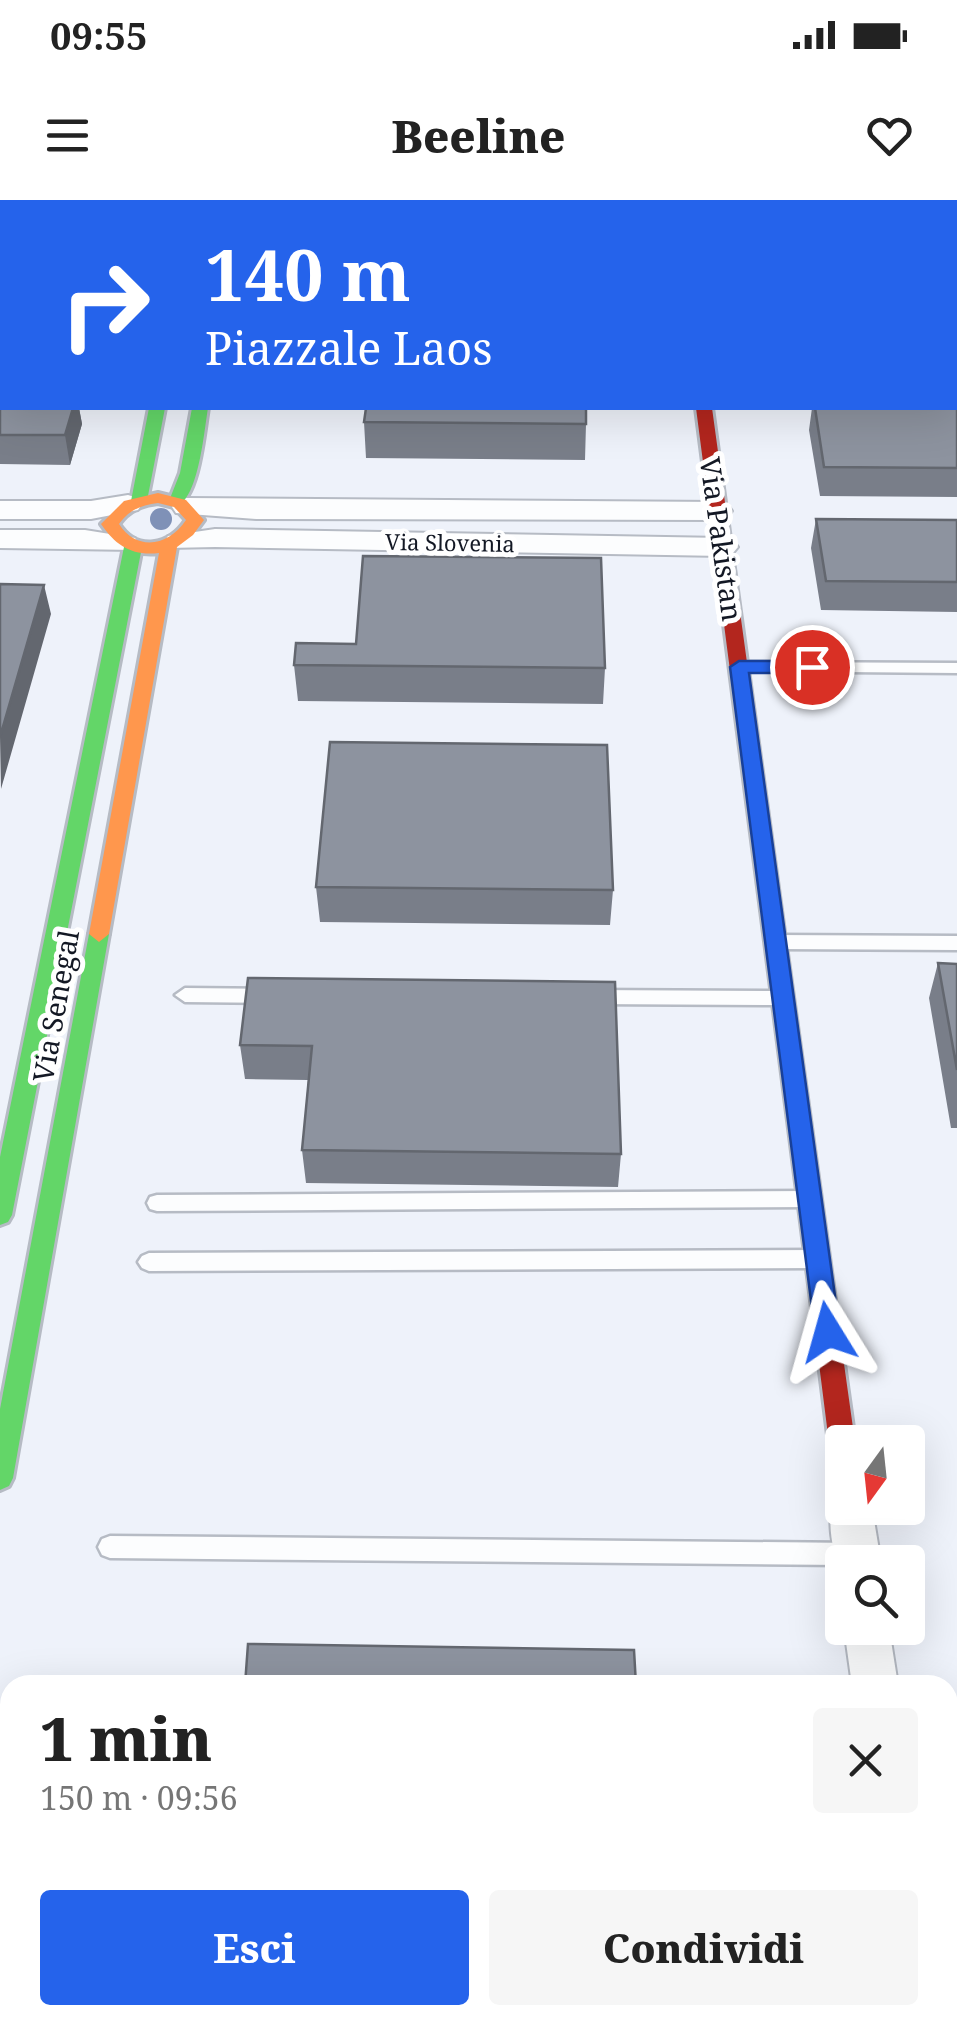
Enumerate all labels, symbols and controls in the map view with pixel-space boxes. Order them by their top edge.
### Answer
text: 09:55 [50,9,147,61]
text: Beeline [392,105,565,166]
icon: menu [40,108,95,163]
icon: heart [862,108,917,163]
text: 140 m [205,226,411,322]
icon: right [40,240,170,370]
text: Piazzale Laos [205,317,493,378]
street label: Via Pakistan [692,455,752,623]
street label: Via Slovenia [385,526,515,558]
pin [770,625,855,710]
icon: arrive [785,640,840,695]
street label: Via Senegal [23,927,87,1085]
position arrow [776,1280,880,1384]
north arrow [825,1425,925,1525]
map controls [825,1425,925,1645]
button: search [825,1545,925,1645]
text: 1 min [40,1697,212,1779]
button: close [813,1708,918,1813]
text: 150 m · 09:56 [40,1776,238,1819]
button: Esci [40,1890,469,2005]
button: Condividi [489,1890,918,2005]

